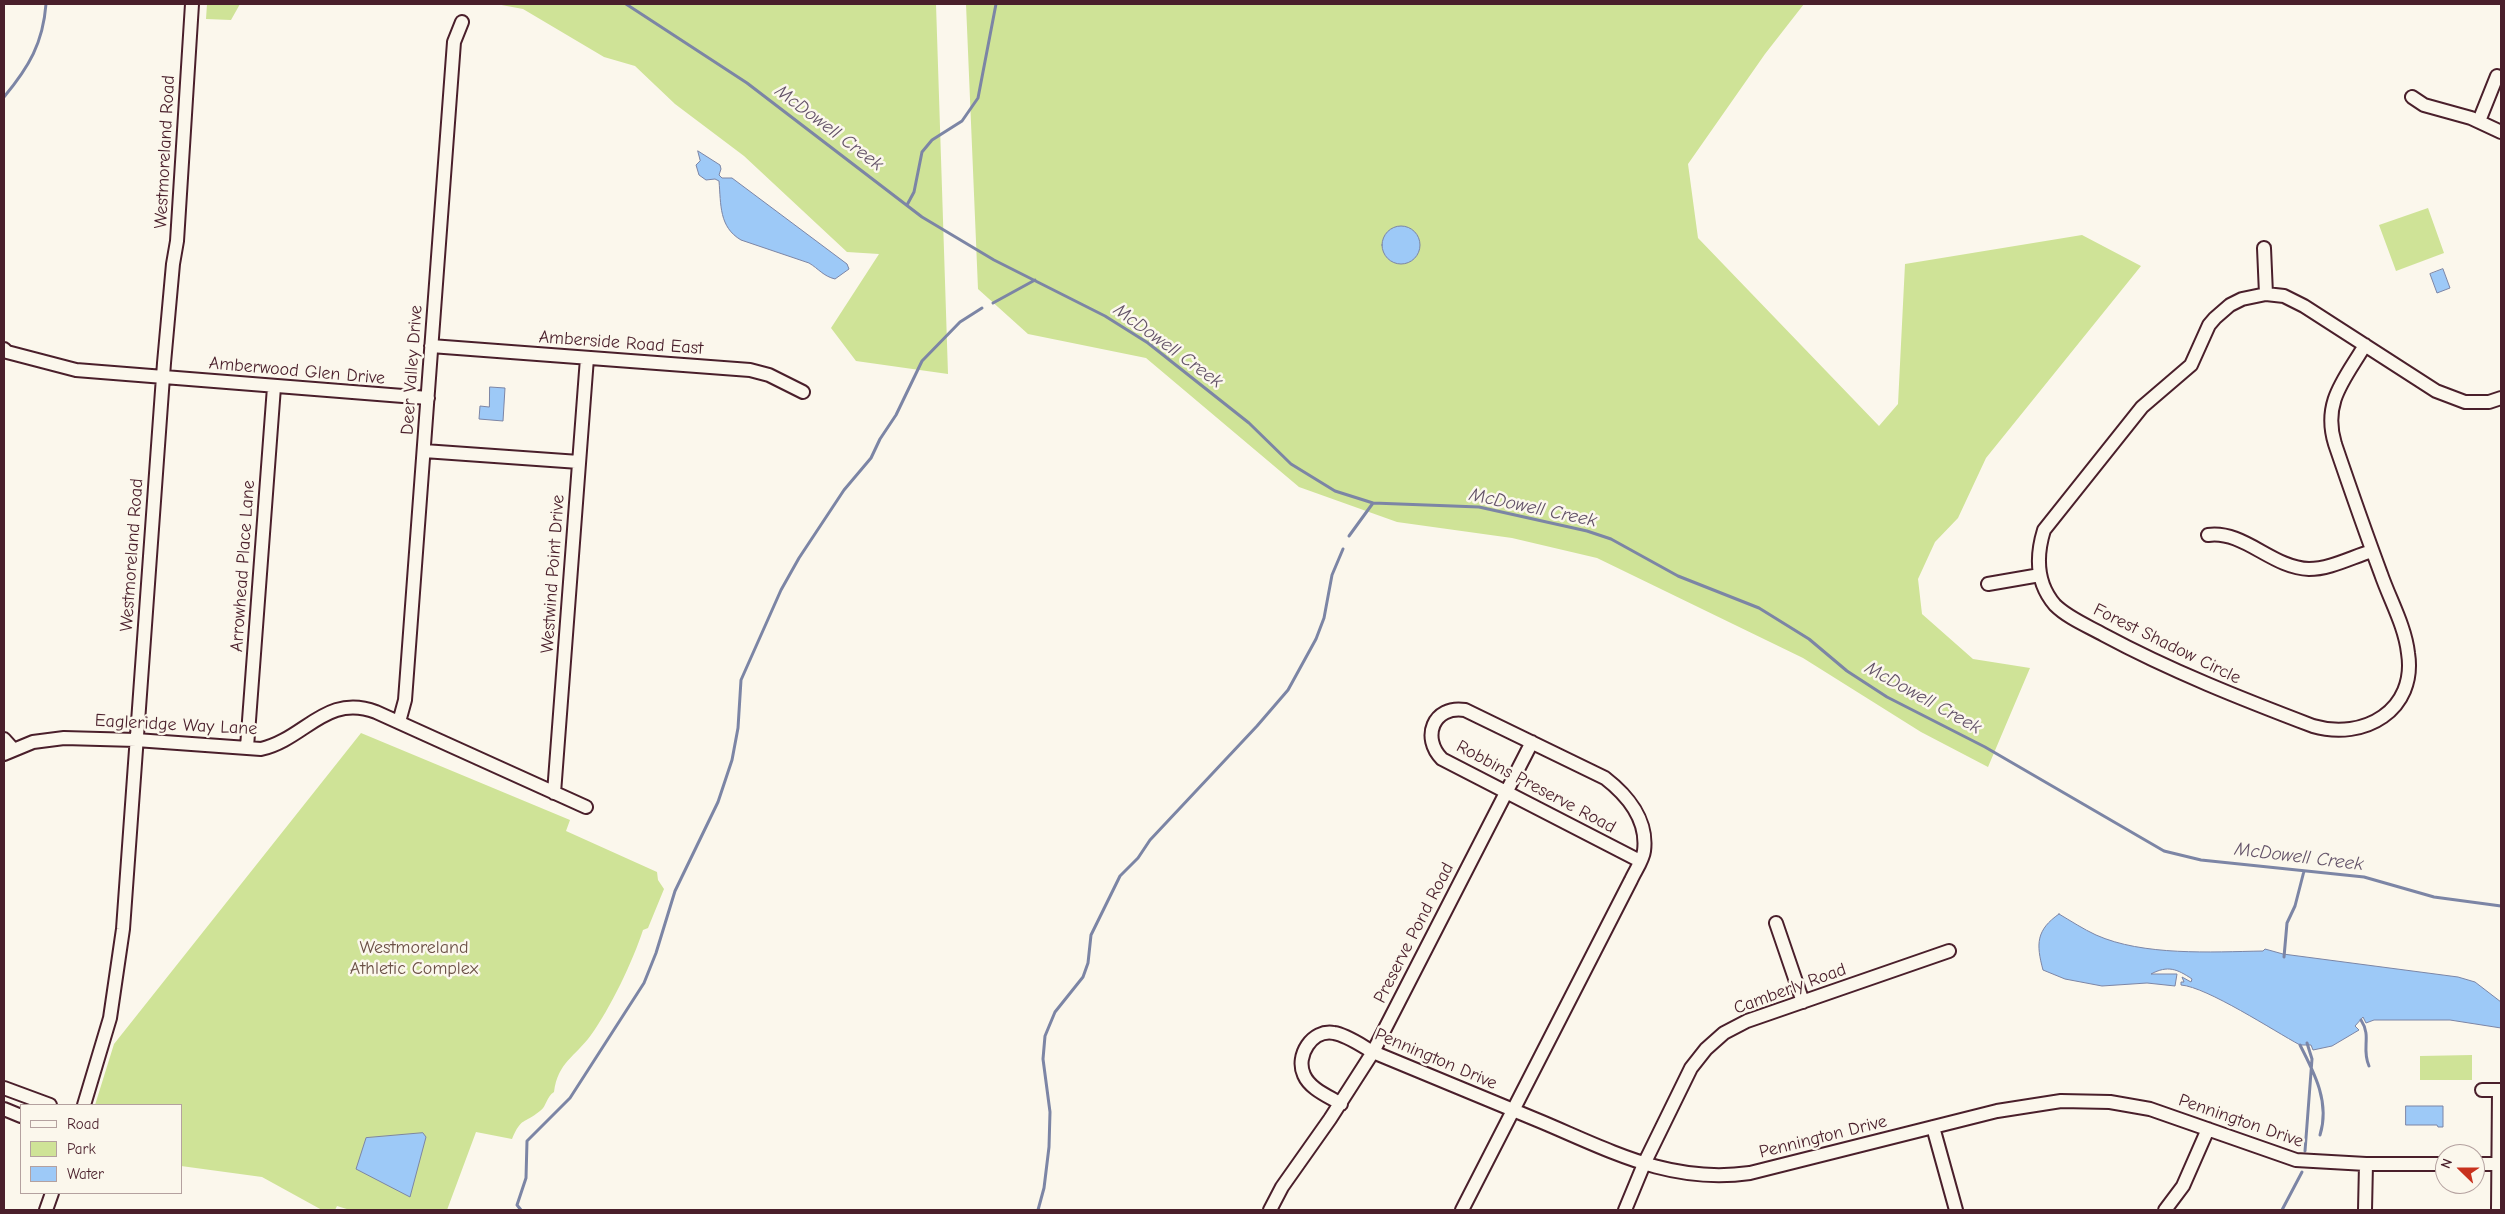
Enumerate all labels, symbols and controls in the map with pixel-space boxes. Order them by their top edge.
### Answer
street label: Westmoreland Road [150,75,180,229]
water label: McDowell Creek [770,80,888,176]
water label: McDowell Creek [1109,299,1227,393]
street label: Deer Valley Drive [397,304,427,436]
street label: Amberside Road East [538,326,704,360]
street label: Amberwood Glen Drive [208,353,386,389]
street label: Westmoreland Road [116,478,148,632]
street label: Arrowhead Place Lane [226,479,260,653]
water label: McDowell Creek [1467,483,1599,533]
street label: Westwind Point Drive [537,494,569,654]
street label: Forest Shadow Circle [2090,599,2244,689]
water label: McDowell Creek [1861,657,1985,739]
street label: Eagleridge Way Lane [94,710,258,740]
street label: Robbins Preserve Road [1453,736,1619,838]
water label: McDowell Creek [2233,838,2365,876]
street label: Preserve Pond Road [1369,859,1459,1007]
park label: Westmoreland Athletic Complex [350,937,478,980]
street label: Camberly Road [1731,959,1849,1019]
street label: Pennington Drive [1372,1024,1500,1094]
street label: Pennington Drive [2176,1090,2306,1152]
legend [20,1104,182,1194]
street label: Pennington Drive [1757,1111,1889,1163]
text: Road [67,1115,99,1133]
text: Park [67,1140,96,1158]
north arrow [2435,1144,2485,1194]
text: N [2437,1156,2456,1171]
text: Water [67,1165,104,1183]

